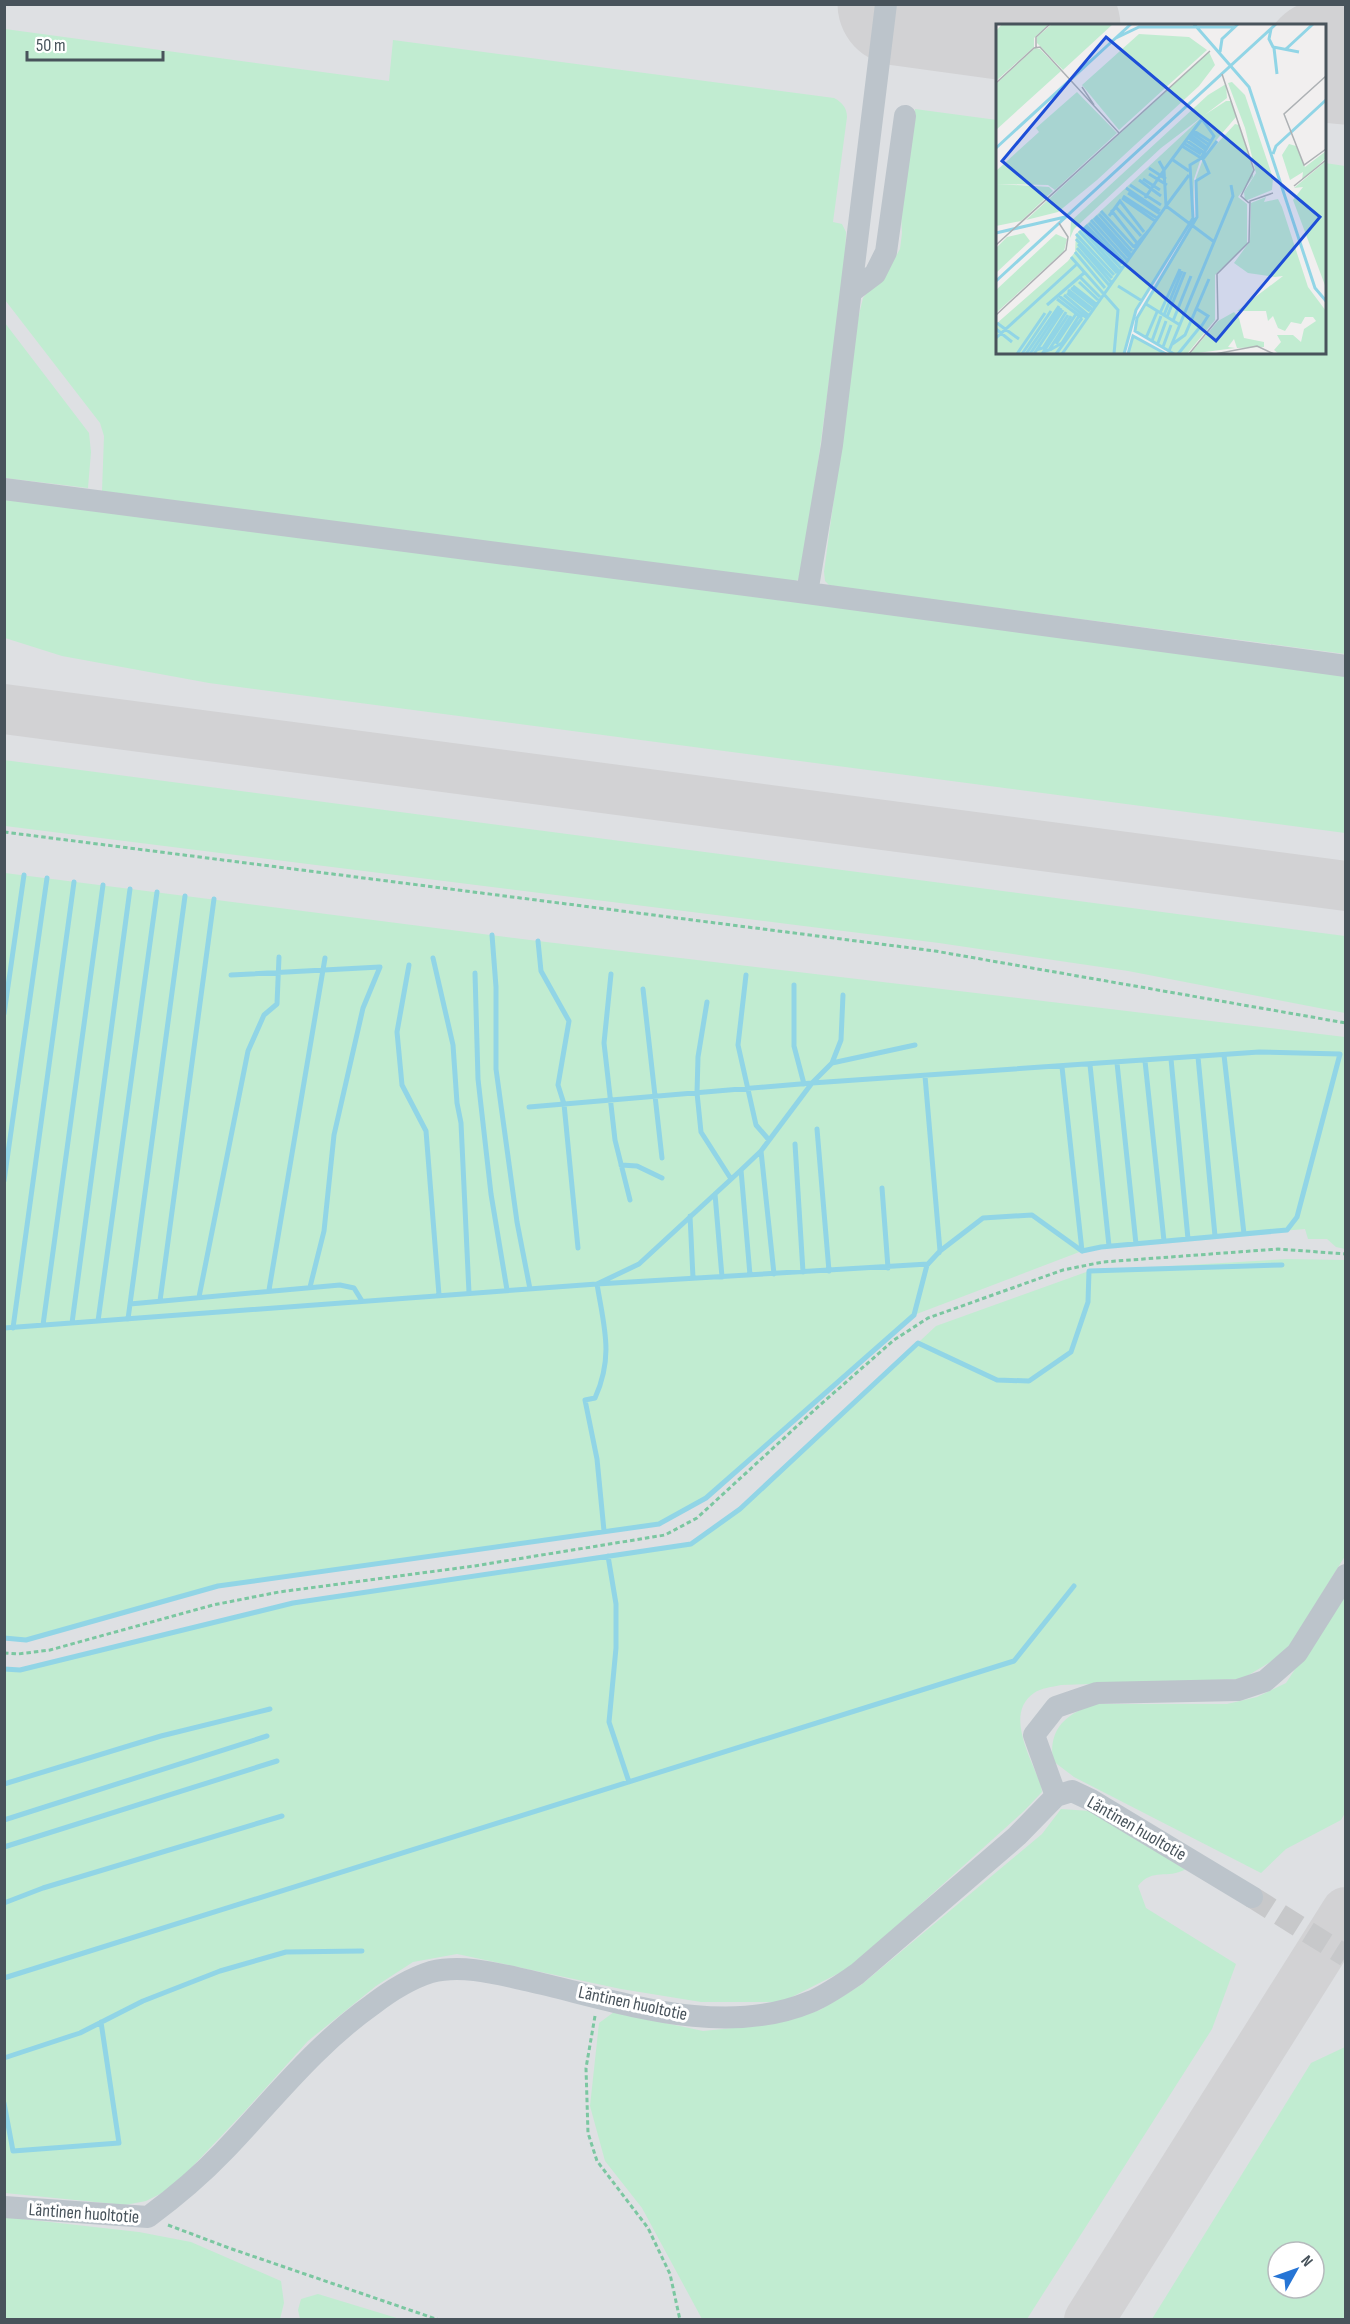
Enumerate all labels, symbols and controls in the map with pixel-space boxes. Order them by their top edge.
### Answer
scale bar [27,24,164,62]
inset map [996,24,1326,354]
text: 50 m [36,35,66,56]
street label: Läntinen huoltotie [1084,1792,1190,1865]
street label: Läntinen huoltotie [577,1982,689,2025]
street label: Läntinen huoltotie [28,2199,140,2228]
north arrow [1266,2240,1326,2300]
text: N [1296,2252,1316,2271]

